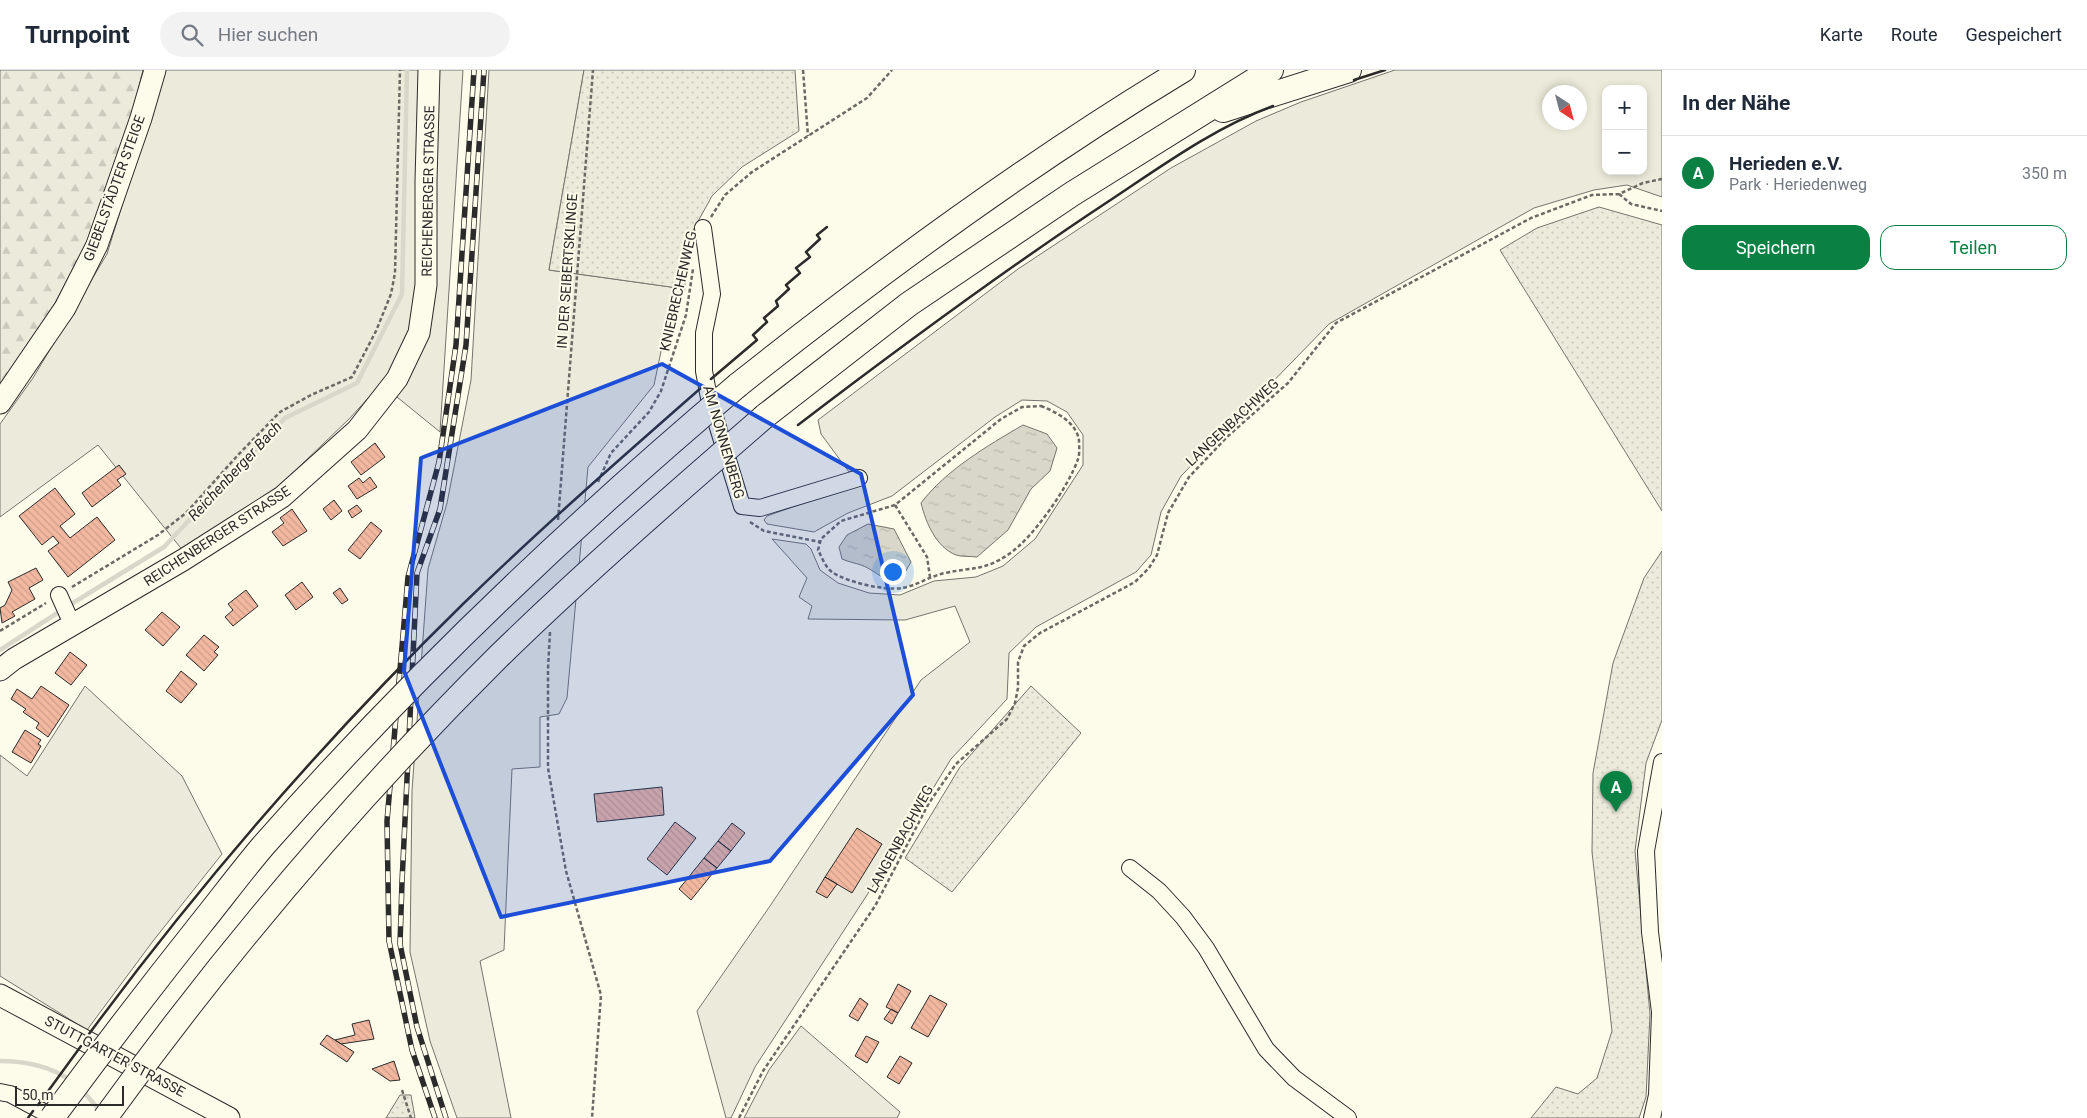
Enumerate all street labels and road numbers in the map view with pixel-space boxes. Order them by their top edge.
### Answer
street label: REICHENBERGER STRASSE [419,105,437,277]
street label: GIEBELSTÄDTER STEIGE [80,113,148,263]
street label: IN DER SEIBERTSKLINGE [554,193,580,349]
street label: KNIEBRECHENWEG [656,229,700,353]
street label: LANGENBACHWEG [1182,375,1282,469]
street label: AM NONNENBERG [700,383,748,501]
street label: REICHENBERGER STRASSE [141,483,293,589]
street label: LANGENBACHWEG [864,782,936,896]
street label: STUTTGARTER STRASSE [42,1012,188,1100]

